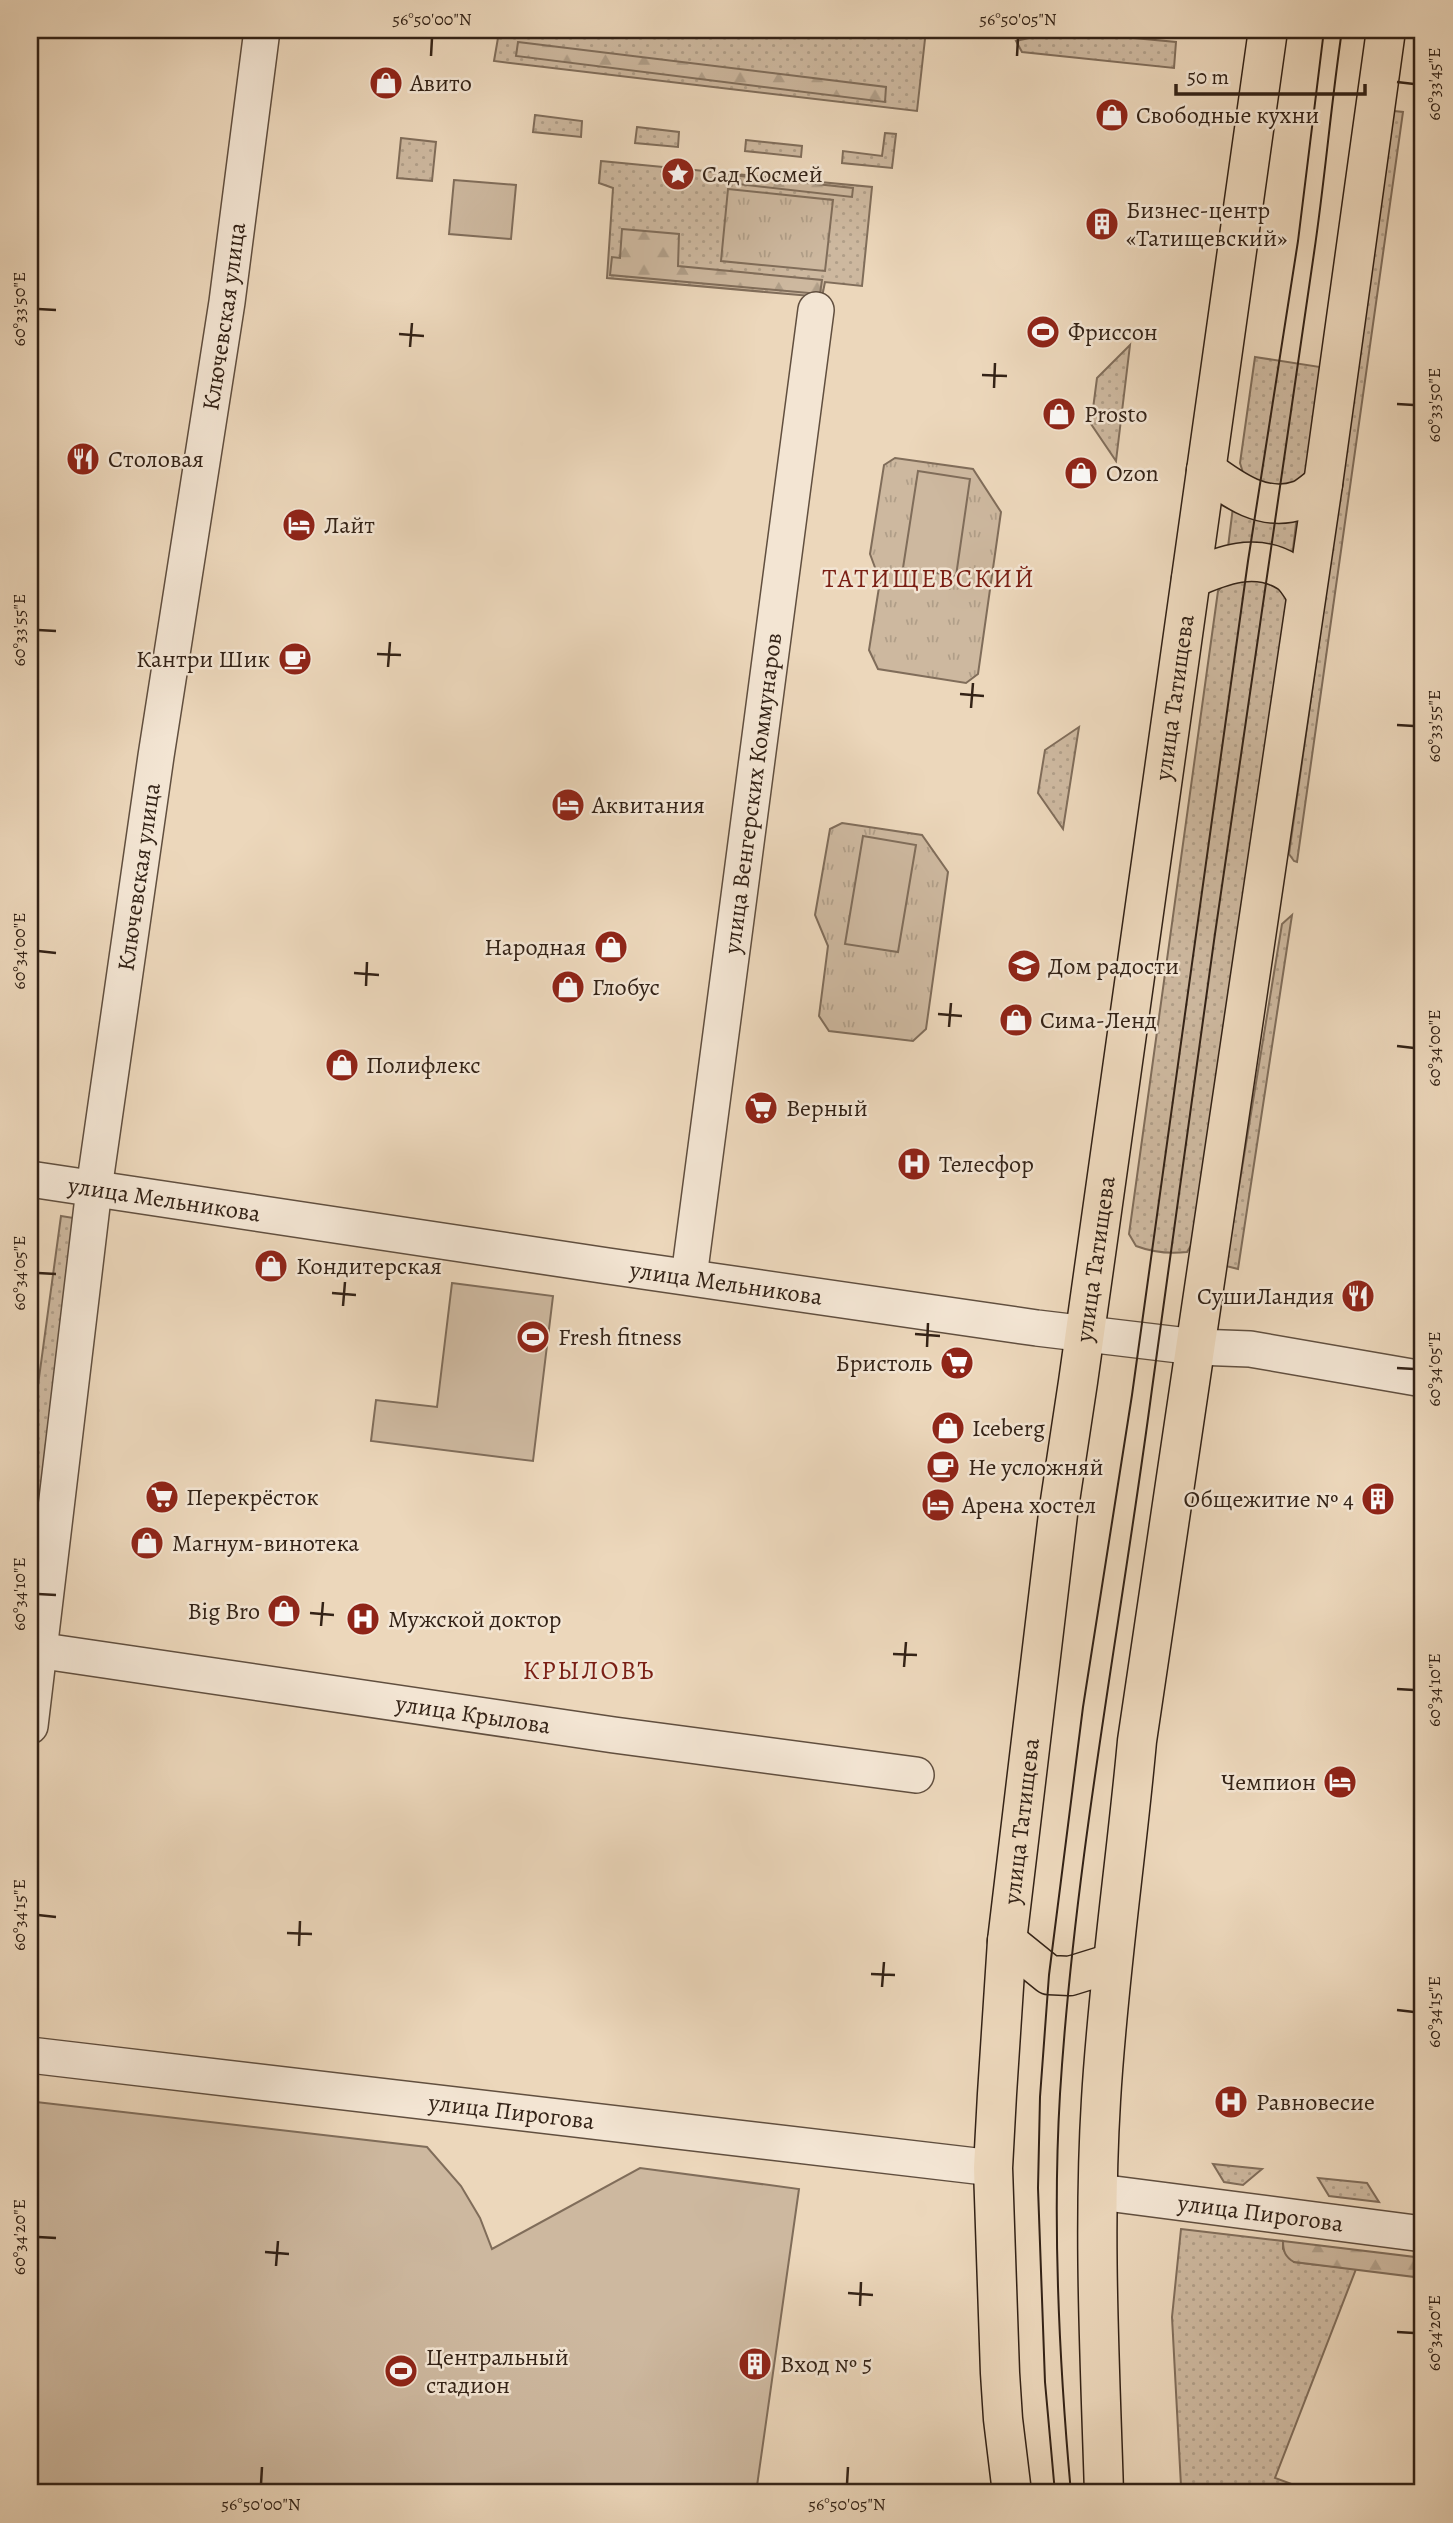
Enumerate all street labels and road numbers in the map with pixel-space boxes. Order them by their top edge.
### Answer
street label: Ключевская улица [194,220,253,413]
street label: улица Татищева [1147,613,1202,783]
street label: улица Венгерских Коммунаров [716,631,789,956]
street label: Ключевская улица [109,781,168,973]
street label: улица Мельникова [65,1169,263,1230]
street label: улица Татищева [1068,1174,1123,1345]
street label: улица Мельникова [627,1253,825,1313]
street label: улица Крылова [393,1687,553,1741]
street label: улица Татищева [995,1736,1047,1907]
street label: улица Пирогова [426,2086,596,2137]
street label: улица Пирогова [1175,2186,1345,2240]

